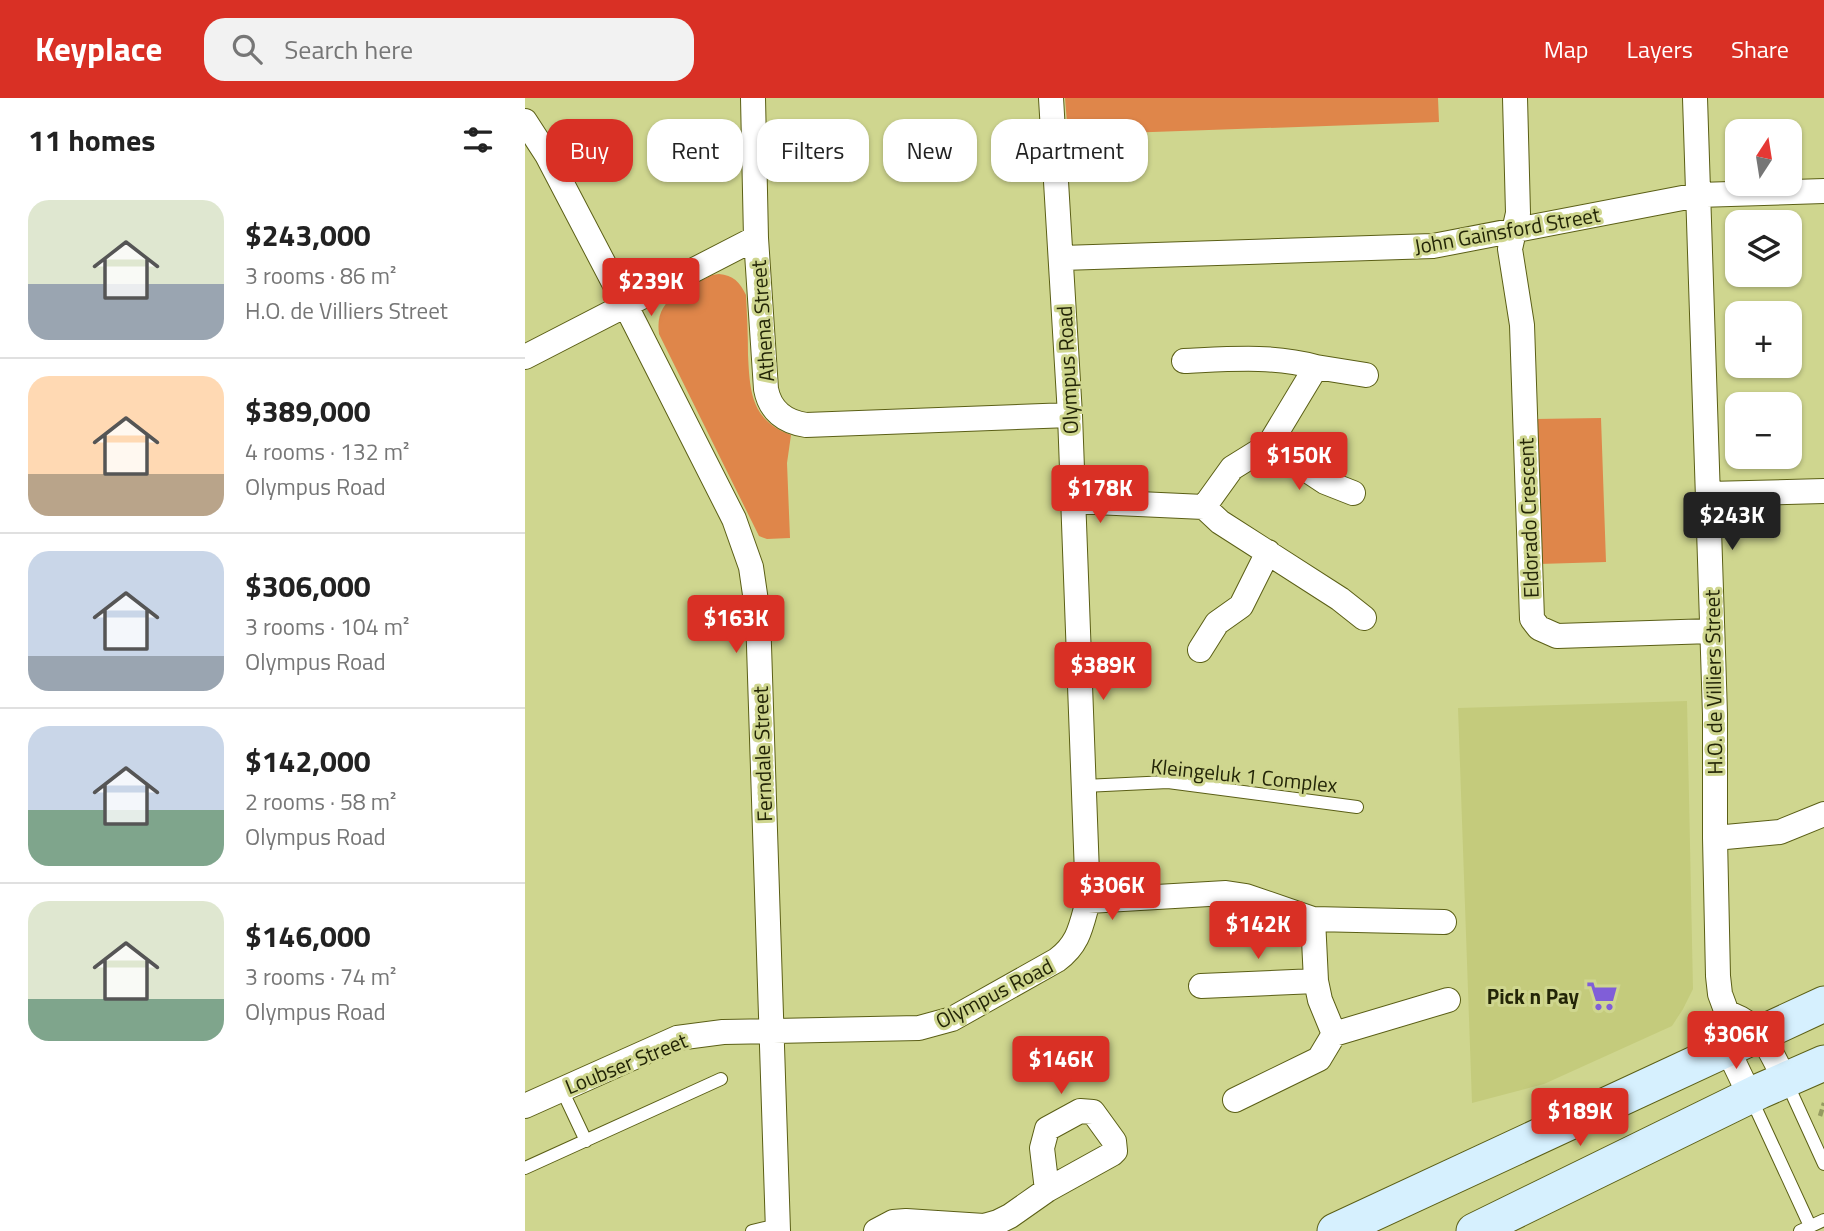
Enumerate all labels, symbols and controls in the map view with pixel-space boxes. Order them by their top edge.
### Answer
search box [204,18,694,81]
text: Keyplace [35,24,162,74]
icon: search [228,30,266,68]
text: Search here [284,30,413,69]
text: Map [1544,31,1589,67]
text: Layers [1627,31,1693,67]
text: Share [1731,31,1789,67]
text: 11 homes [28,117,155,163]
chip: Buy [546,119,633,182]
chip: Rent [647,119,743,182]
chip: Filters [757,119,869,182]
chip: New [883,119,977,182]
chip: Apartment [991,119,1148,182]
north arrow [1725,119,1803,196]
map controls [1725,119,1802,469]
icon: filters [459,121,497,159]
street label: John Gainsford Street [1412,198,1603,262]
button: layers [1725,210,1802,287]
text: $243,000 [245,212,371,258]
icon: home [84,228,168,312]
text: 3 rooms · 86 m² [245,258,396,293]
pin: $239K [602,258,700,318]
street label: Athena Street [742,258,782,383]
text: $239K [618,263,684,298]
text: H.O. de Villiers Street [245,293,448,328]
button: + [1725,301,1802,378]
street label: Olympus Road [1048,305,1086,435]
text: $389,000 [245,388,371,434]
button: − [1725,392,1802,469]
icon: home [84,404,168,488]
pin: $150K [1250,432,1348,492]
text: 4 rooms · 132 m² [245,434,409,469]
text: $150K [1266,437,1332,472]
street label: Eldorado Crescent [1509,437,1547,599]
pin: $178K [1051,466,1149,525]
text: Olympus Road [245,469,386,504]
text: $178K [1067,470,1133,505]
pin: $243K [1683,492,1781,552]
text: $243K [1699,497,1765,532]
text: $306,000 [245,563,371,609]
icon: home [84,579,168,663]
street label: H.O. de Villiers Street [1695,589,1731,775]
pin: $163K [687,596,785,655]
text: $163K [703,600,769,635]
text: 3 rooms · 104 m² [245,609,409,644]
pin: $389K [1054,642,1152,702]
text: Olympus Road [245,644,386,679]
text: $389K [1070,647,1136,682]
street label: Ferndale Street [744,685,780,822]
text: $142,000 [245,738,371,784]
street label: Kleingeluk 1 Complex [1149,749,1339,801]
icon: home [84,754,168,838]
text: 2 rooms · 58 m² [245,784,396,819]
text: Olympus Road [245,819,386,854]
pin: $306K [1063,862,1161,922]
text: $306K [1079,867,1145,902]
pin: $142K [1209,902,1307,961]
text: $142K [1225,906,1291,941]
text: $146,000 [245,913,371,959]
icon: home [84,929,168,1013]
street label: Olympus Road [929,950,1059,1036]
text: 3 rooms · 74 m² [245,959,396,994]
supermarket icon: Pick n Pay [1585,979,1619,1013]
place label: Pick n Pay [1487,980,1579,1012]
text: Olympus Road [245,994,386,1029]
pin: $306K [1687,1012,1785,1071]
text: $306K [1703,1016,1769,1051]
street label: Loubser Street [560,1024,693,1102]
pin: $146K [1012,1037,1110,1096]
text: $146K [1028,1041,1094,1076]
pin: $189K [1531,1088,1629,1148]
text: $189K [1547,1093,1613,1128]

